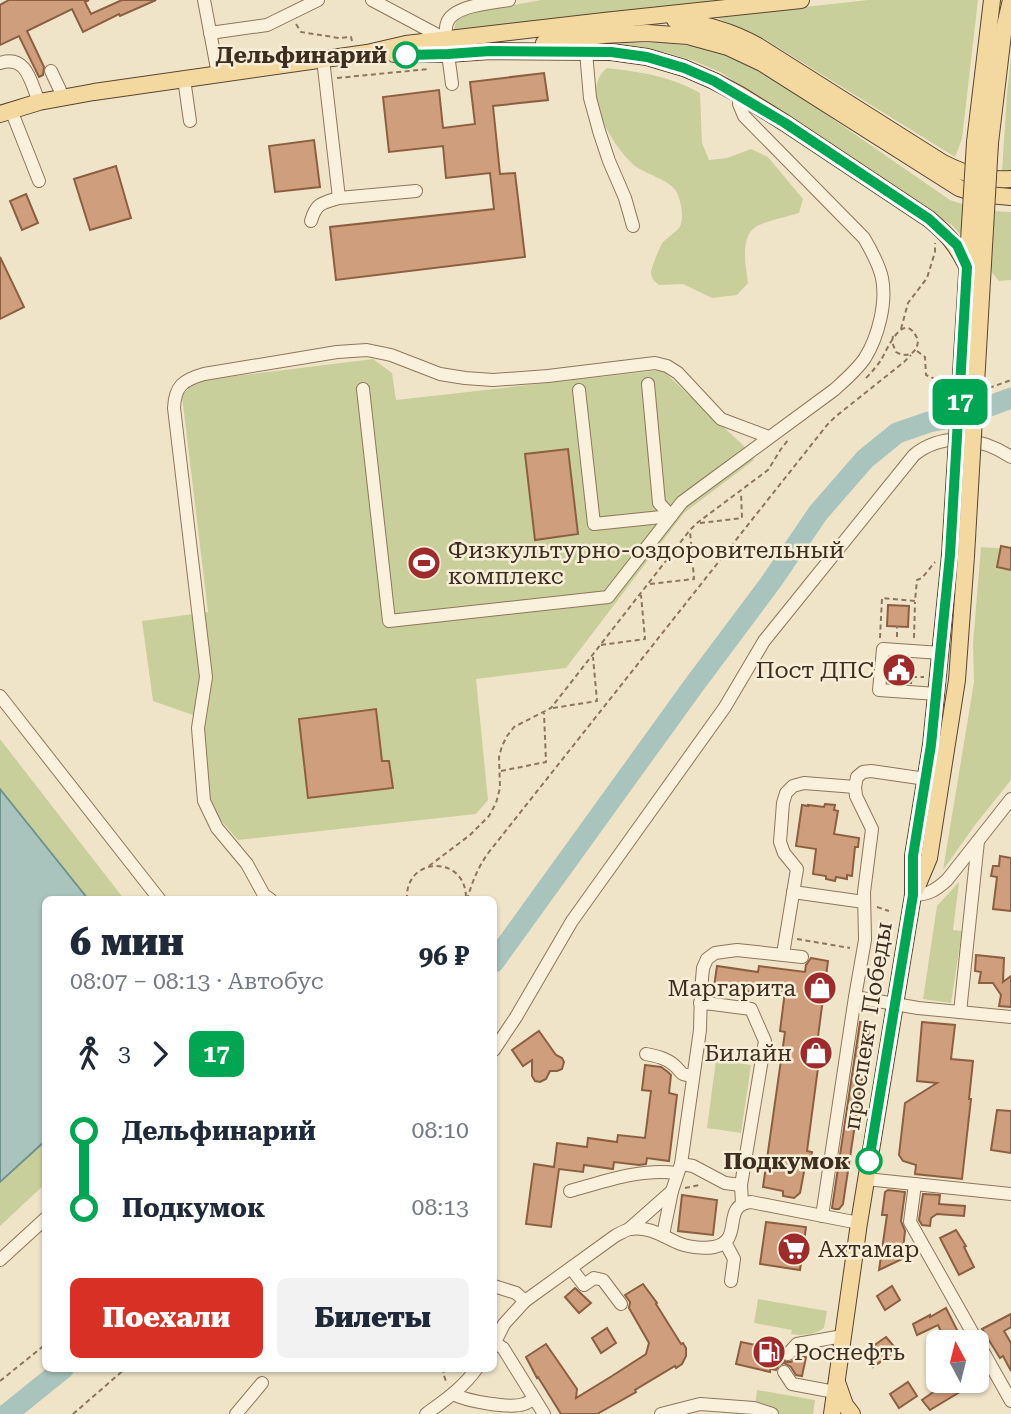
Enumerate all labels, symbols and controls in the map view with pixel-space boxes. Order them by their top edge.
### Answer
place label: Дельфинарий [216,42,387,69]
marker: Дельфинарий [393,42,419,68]
line badge: 17 [928,379,992,425]
text: 17 [947,388,973,416]
place label: Физкультурно-оздоровительный комплекс [448,537,844,590]
sports icon: Физкультурно-оздоровительный комплекс [405,544,443,582]
public building icon: Пост ДПС [880,651,918,689]
place label: Пост ДПС [756,657,874,684]
text: 6 мин [70,920,184,964]
street label: проспект Победы [838,920,898,1132]
text: 96 ₽ [419,941,469,971]
text: 08:07 – 08:13 · Автобус [70,968,324,995]
shop icon: Маргарита [801,969,839,1007]
place label: Маргарита [667,975,797,1002]
shop icon: Билайн [797,1034,835,1072]
icon: walk [70,1035,108,1073]
icon: forward [141,1035,179,1073]
text: 3 [118,1040,131,1067]
text: 17 [203,1040,230,1068]
place label: Билайн [704,1040,792,1067]
text: Дельфинарий [122,1116,316,1146]
text: 08:10 [412,1117,469,1144]
place label: Подкумок [723,1148,850,1175]
marker: Подкумок [856,1148,882,1174]
text: Подкумок [122,1193,265,1223]
text: 08:13 [412,1194,469,1221]
supermarket icon: Ахтамар [775,1230,813,1268]
place label: Ахтамар [818,1236,919,1263]
button: Поехали [70,1278,263,1358]
button: Билеты [277,1278,469,1358]
north arrow [926,1330,989,1393]
map controls [926,1330,989,1393]
fuel station icon: Роснефть [750,1333,788,1371]
place label: Роснефть [794,1339,905,1366]

